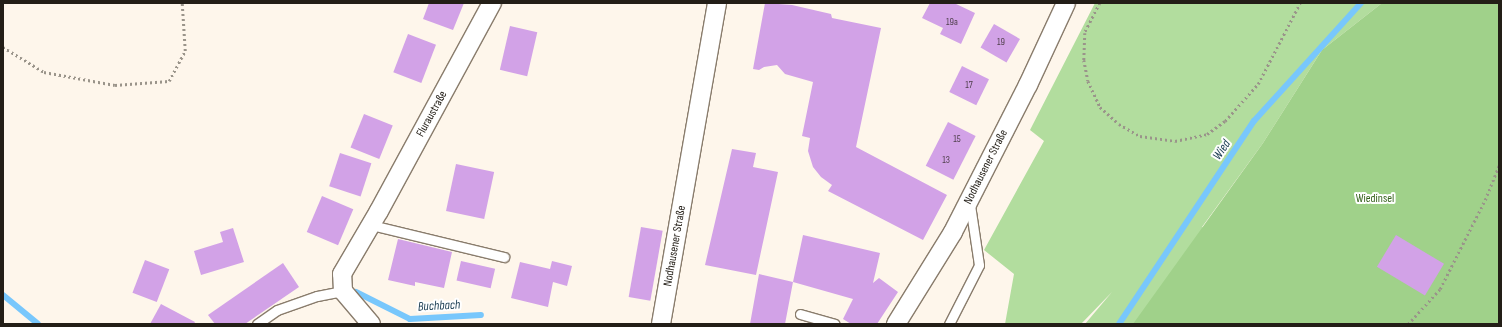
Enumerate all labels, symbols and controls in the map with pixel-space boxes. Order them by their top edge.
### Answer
house number: 19a [946,17,958,29]
house number: 19 [997,37,1005,49]
house number: 17 [965,80,973,92]
street label: Fluraustraße [413,88,451,140]
street label: Nodhausener Straße [961,127,1011,207]
house number: 15 [953,134,961,146]
water label: Wied [1210,137,1234,163]
house number: 13 [942,155,950,167]
park label: Wiedinsel [1356,192,1394,206]
street label: Nodhausener Straße [661,204,689,288]
water label: Buchbach [417,297,461,315]

